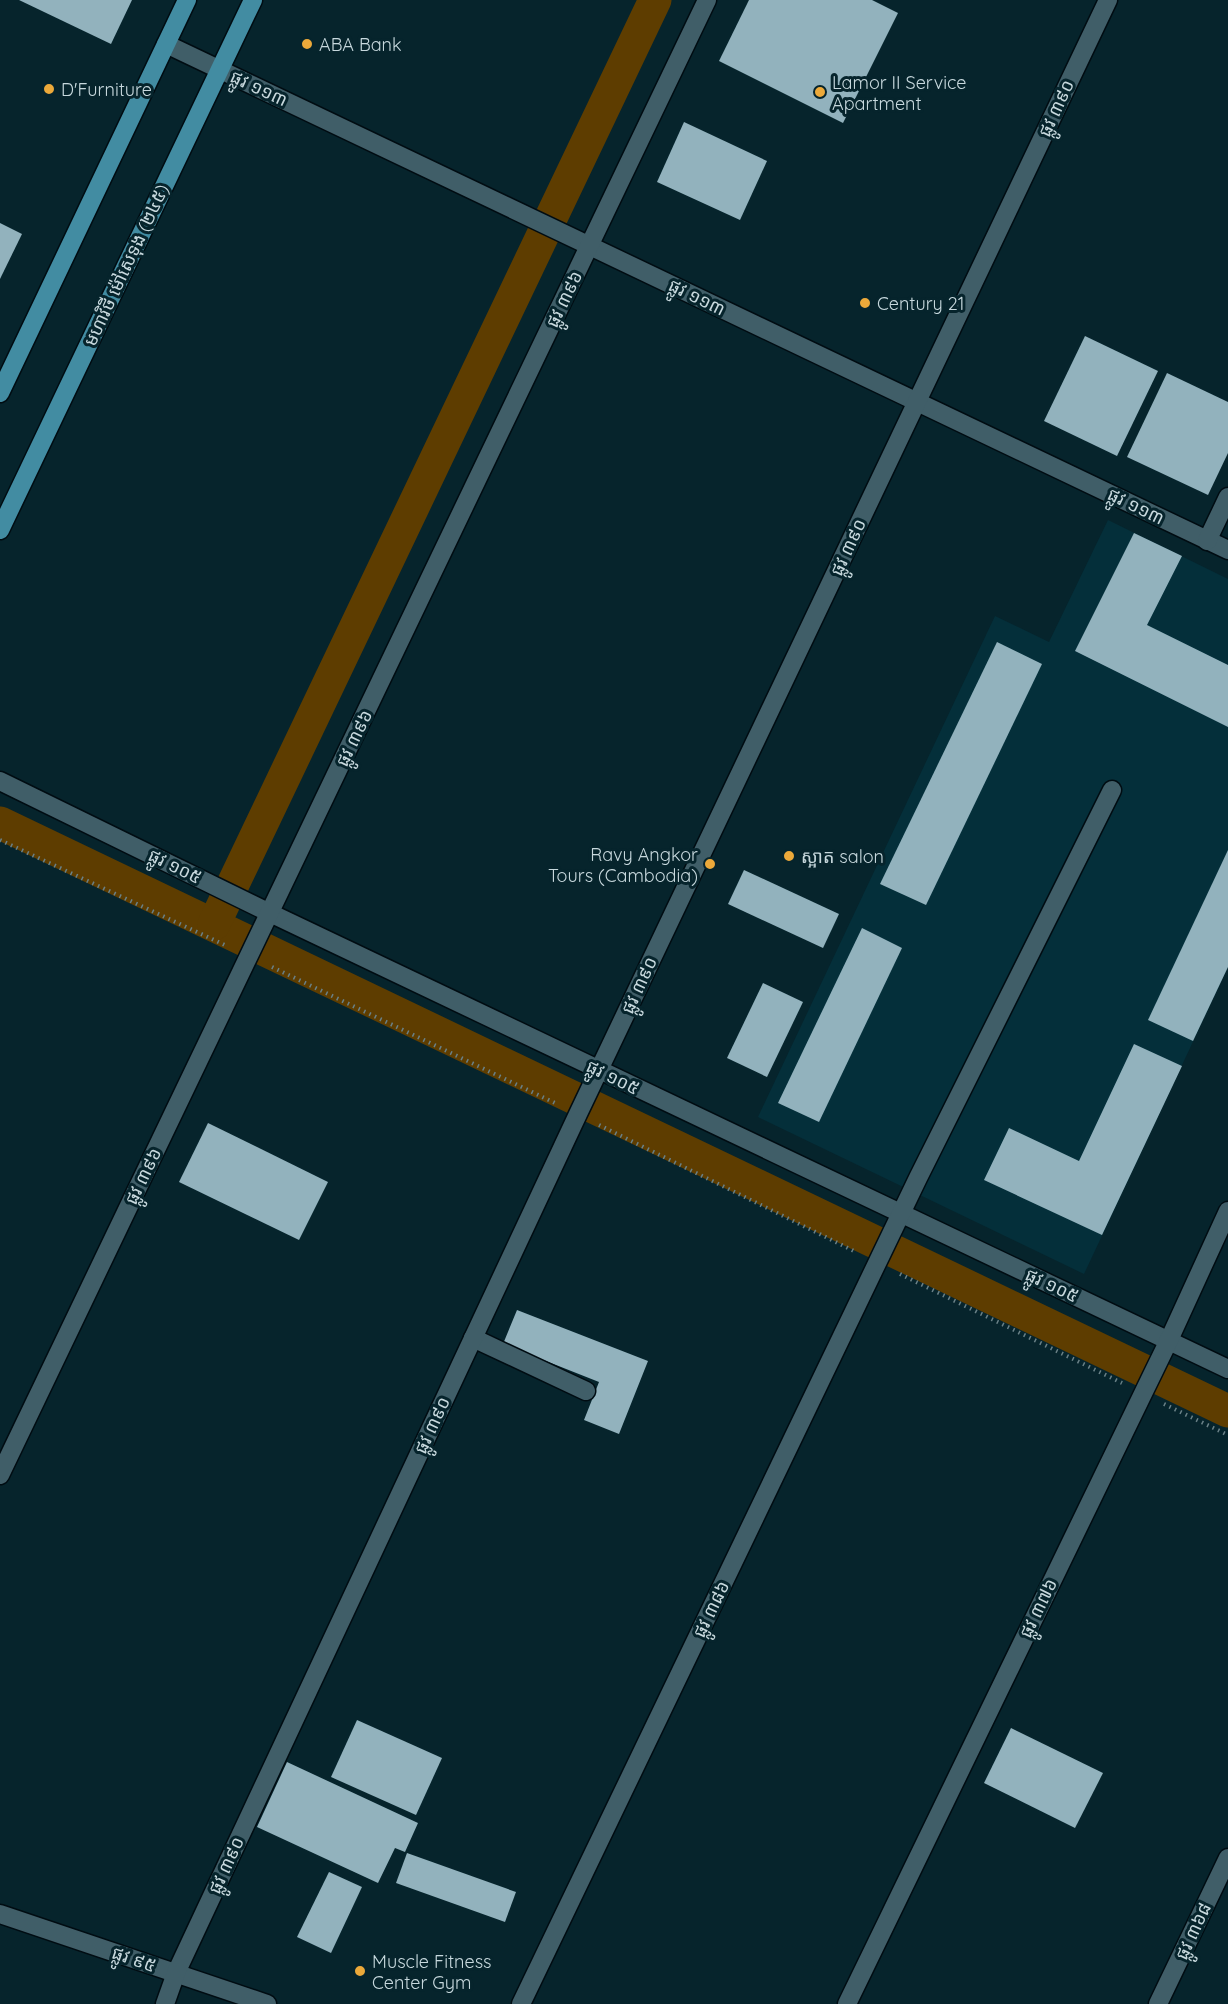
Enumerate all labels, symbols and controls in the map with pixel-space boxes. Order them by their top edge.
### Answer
place label: ABA Bank [319,33,402,56]
marker: ABA Bank [300,37,314,51]
street label: ផ្លូវ ១១៣ [224,65,291,116]
place label: Lamor II Service Apartment [832,71,967,115]
street label: ផ្លូវ ៣៩០ [1033,76,1084,143]
place label: D'Furniture [61,78,152,101]
marker: D'Furniture [42,82,56,96]
marker: Lamor II Service Apartment [813,85,827,99]
street label: មហាវិថី ម៉ៅសេទុង (២៤៥) [78,180,175,350]
street label: ផ្លូវ ៣៩៦ [540,267,592,334]
street label: ផ្លូវ ១១៣ [662,273,729,325]
place label: Century 21 [877,292,964,315]
marker: Century 21 [858,296,872,310]
street label: ផ្លូវ ១១៣ [1101,482,1168,534]
street label: ផ្លូវ ៣៩០ [825,515,876,582]
street label: ផ្លូវ ៣៩៦ [330,706,382,773]
street label: ផ្លូវ ១០៥ [142,843,205,894]
place label: Ravy Angkor Tours (Cambodia) [548,843,698,887]
place label: ស្អាត salon [801,845,884,868]
marker: ស្អាត salon [782,849,796,863]
marker: Ravy Angkor Tours (Cambodia) [703,857,717,871]
street label: ផ្លូវ ៣៩០ [616,953,667,1020]
street label: ផ្លូវ ១០៥ [580,1054,643,1105]
street label: ផ្លូវ ៣៩៦ [119,1144,171,1211]
street label: ផ្លូវ ១០៥ [1019,1263,1082,1312]
street label: ផ្លូវ ៣៩០ [409,1393,460,1460]
street label: ផ្លូវ ៣៧៦ [1014,1575,1067,1644]
street label: ផ្លូវ ៣៨៦ [687,1577,739,1644]
street label: ផ្លូវ ៣៩០ [203,1833,254,1900]
street label: ផ្លូវ ៣៦៨ [1170,1899,1221,1966]
street label: ផ្លូវ ៩៥ [107,1941,159,1982]
place label: Muscle Fitness Center Gym [372,1950,492,1994]
marker: Muscle Fitness Center Gym [353,1964,367,1978]

